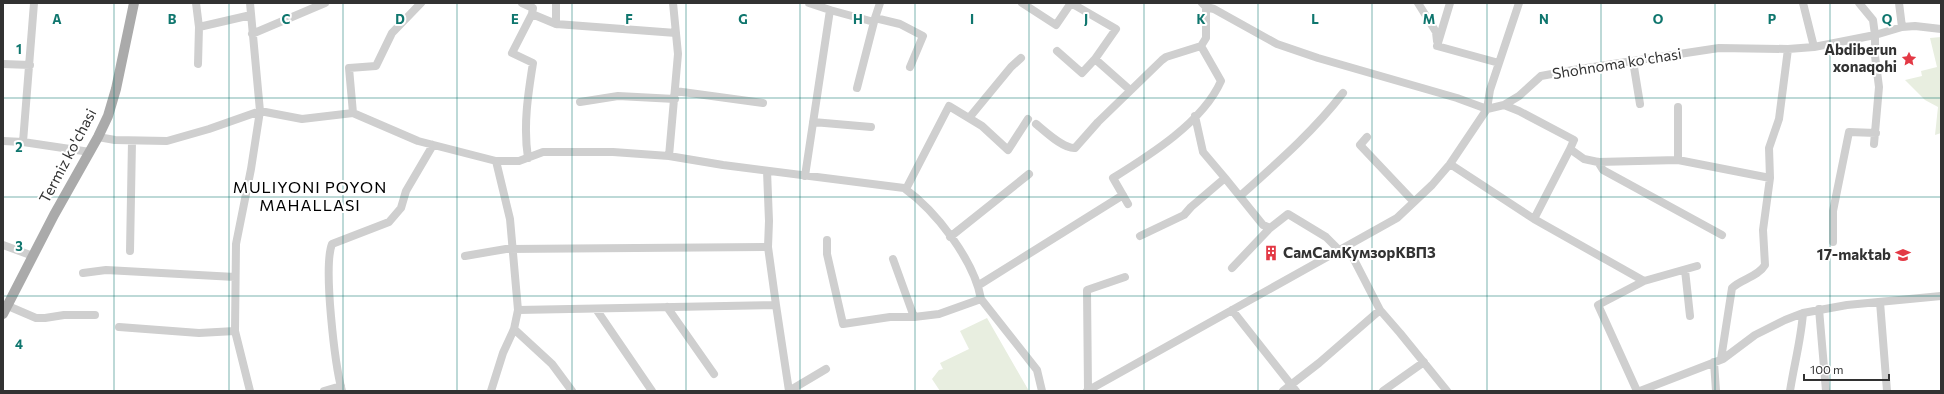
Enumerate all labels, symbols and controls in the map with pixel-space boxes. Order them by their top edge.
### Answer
text: A [52,11,62,27]
text: B [168,11,177,27]
text: C [282,11,291,27]
text: D [395,11,405,27]
text: E [511,11,519,27]
text: F [625,11,633,27]
text: G [738,11,748,27]
text: H [853,11,863,27]
text: I [970,11,974,27]
text: J [1084,11,1088,27]
text: K [1196,11,1206,27]
text: L [1311,11,1319,27]
text: M [1423,11,1435,27]
text: N [1539,11,1549,27]
text: O [1653,11,1664,27]
text: P [1768,11,1777,27]
text: Q [1882,11,1893,27]
place label: Abdiberun xonaqohi [1824,40,1897,75]
text: 1 [16,41,22,57]
street label: Shohnoma ko'chasi [1551,44,1683,82]
place icon: Abdiberun xonaqohi [1900,50,1918,68]
street label: Termiz ko'chasi [35,105,99,206]
text: 2 [15,139,23,155]
district label: MULIYONI POYON MAHALLASI [233,177,387,214]
text: 3 [15,238,23,254]
place label: СамСамКумзорКВП3 [1283,243,1436,261]
building icon: СамСамКумзорКВП3 [1262,244,1280,262]
place label: 17-maktab [1817,245,1891,263]
school or university icon: 17-maktab [1894,246,1912,264]
text: 4 [15,336,23,352]
scale bar [1804,356,1889,382]
text: 100 m [1810,362,1844,376]

